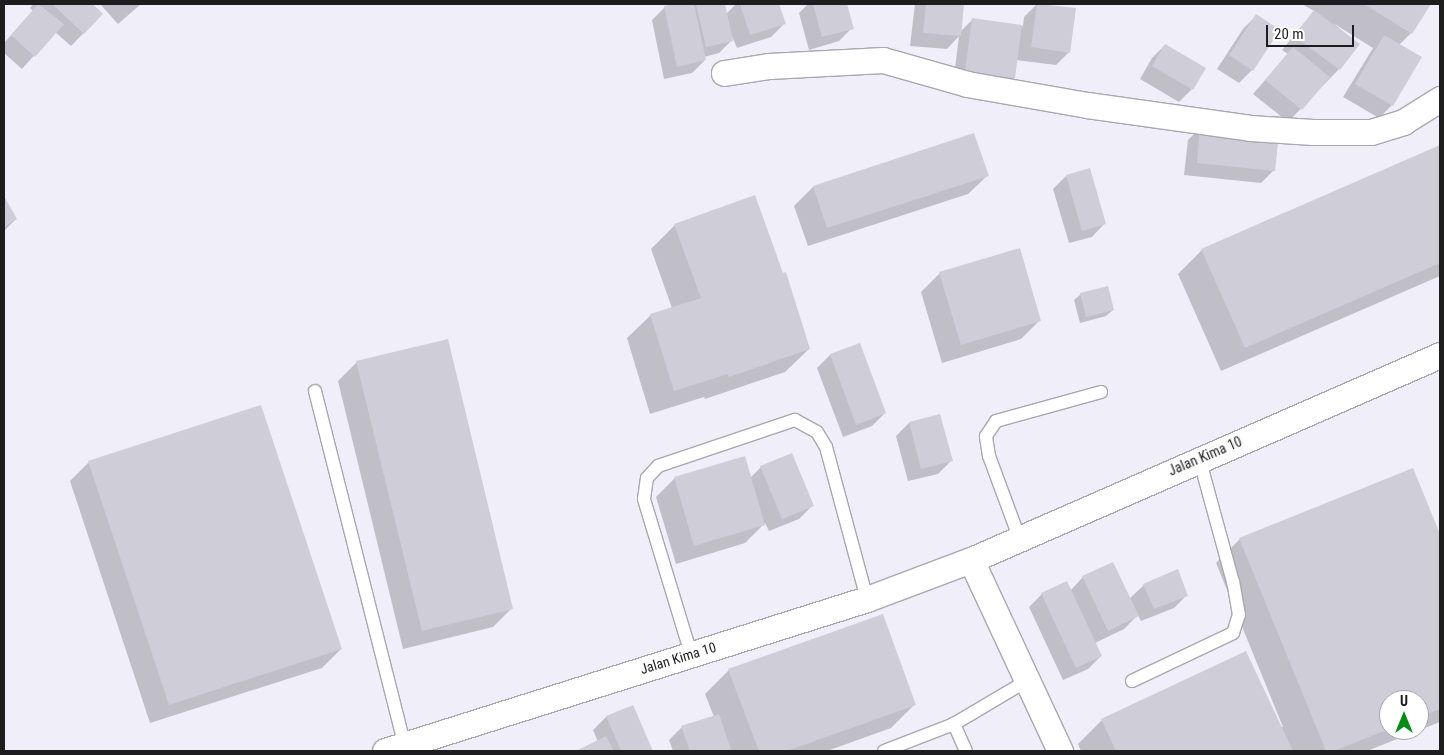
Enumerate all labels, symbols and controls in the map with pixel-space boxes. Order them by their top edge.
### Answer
scale bar [1269,15,1356,47]
text: 20 m [1274,25,1304,43]
street label: Jalan Kima 10 [1166,433,1244,479]
street label: Jalan Kima 10 [638,638,718,678]
north arrow [1379,690,1429,740]
text: U [1400,693,1408,709]

